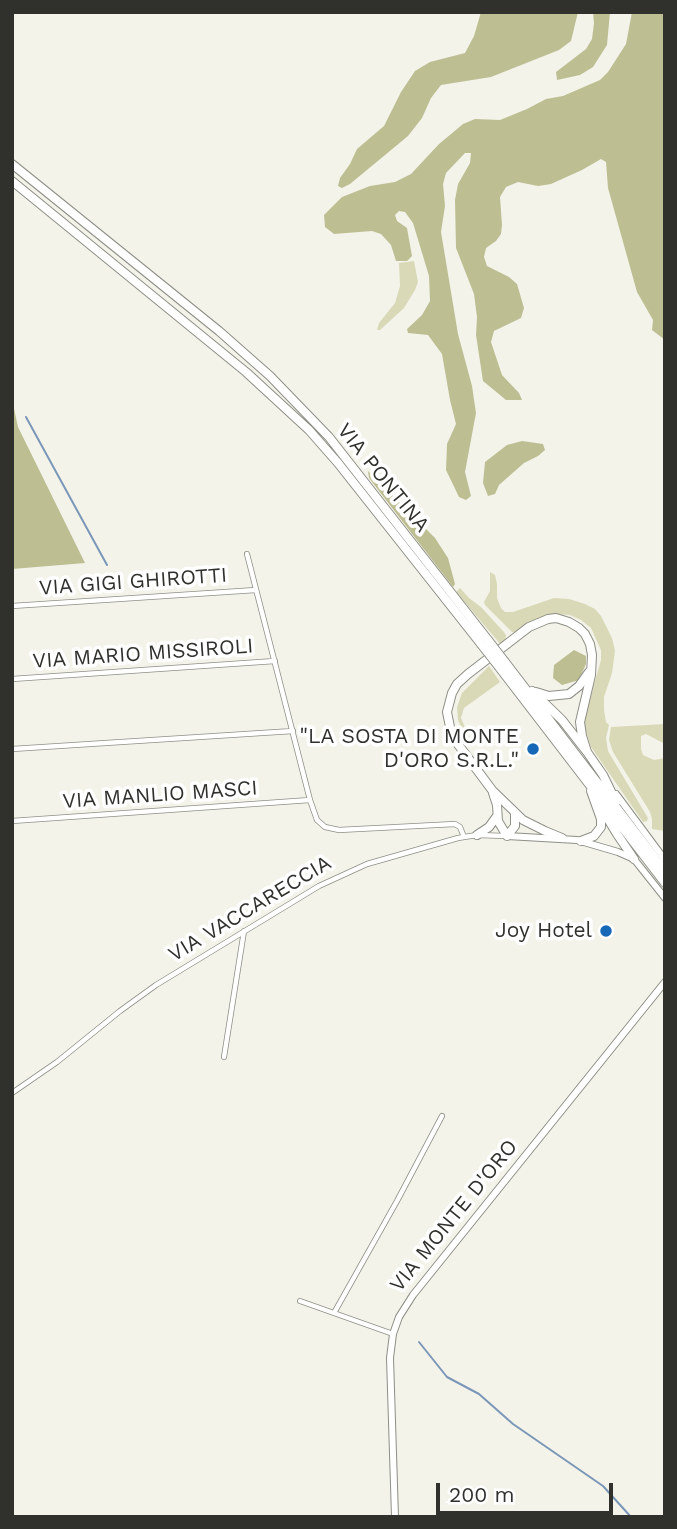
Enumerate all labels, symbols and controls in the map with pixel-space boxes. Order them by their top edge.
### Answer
street label: VIA PONTINA [331,418,435,538]
street label: VIA GIGI GHIROTTI [38,563,228,601]
street label: VIA MARIO MISSIROLI [32,634,254,674]
place label: "LA SOSTA DI MONTE D'ORO S.R.L." [299,724,519,774]
marker: "LA SOSTA DI MONTE D'ORO S.R.L." [525,741,541,757]
street label: VIA MANLIO MASCI [62,776,258,814]
street label: VIA VACCARECCIA [164,851,336,967]
place label: Joy Hotel [495,918,592,944]
marker: Joy Hotel [598,923,614,939]
street label: VIA MONTE D'ORO [385,1135,523,1297]
scale bar [439,1470,616,1514]
text: 200 m [449,1482,515,1507]

